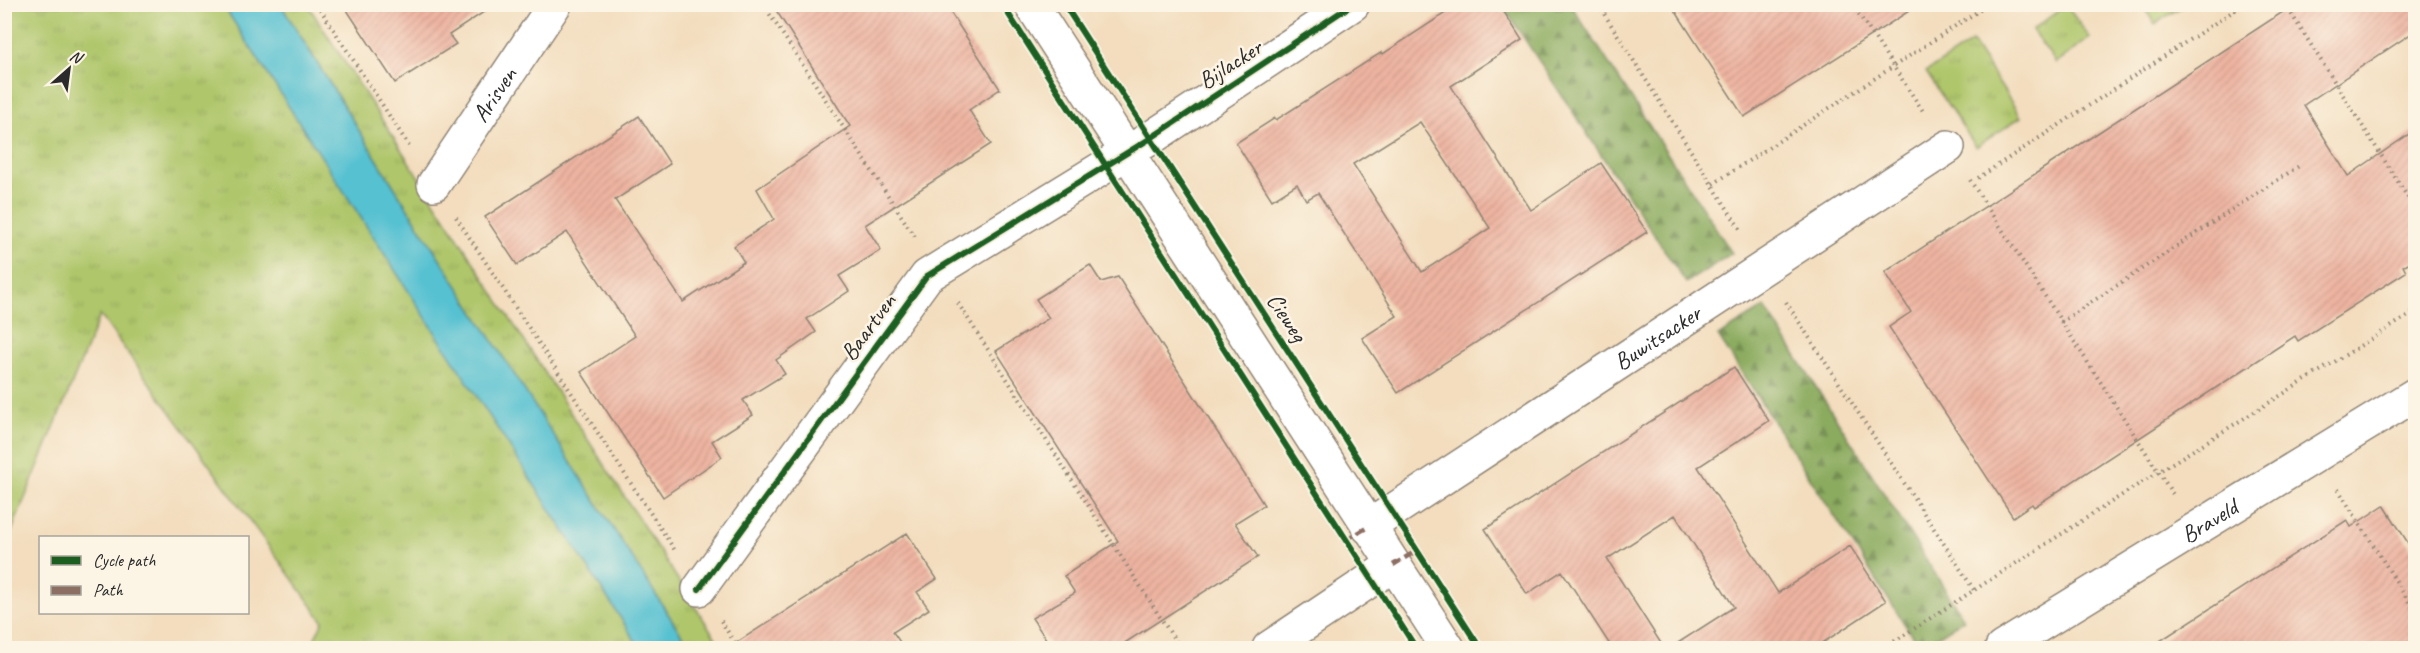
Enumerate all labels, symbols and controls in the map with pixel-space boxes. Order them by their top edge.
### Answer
street label: Bijlacker [1193,31,1269,96]
north arrow [39,39,99,99]
text: N [67,45,87,69]
street label: Arisven [465,60,524,128]
street label: Baartven [834,287,903,366]
street label: Cieweg [1260,287,1315,349]
street label: Buwitsacker [1608,297,1709,377]
street label: Braveld [2175,490,2246,550]
legend [39,536,249,614]
text: Cycle path [93,549,156,571]
text: Path [93,579,123,601]

